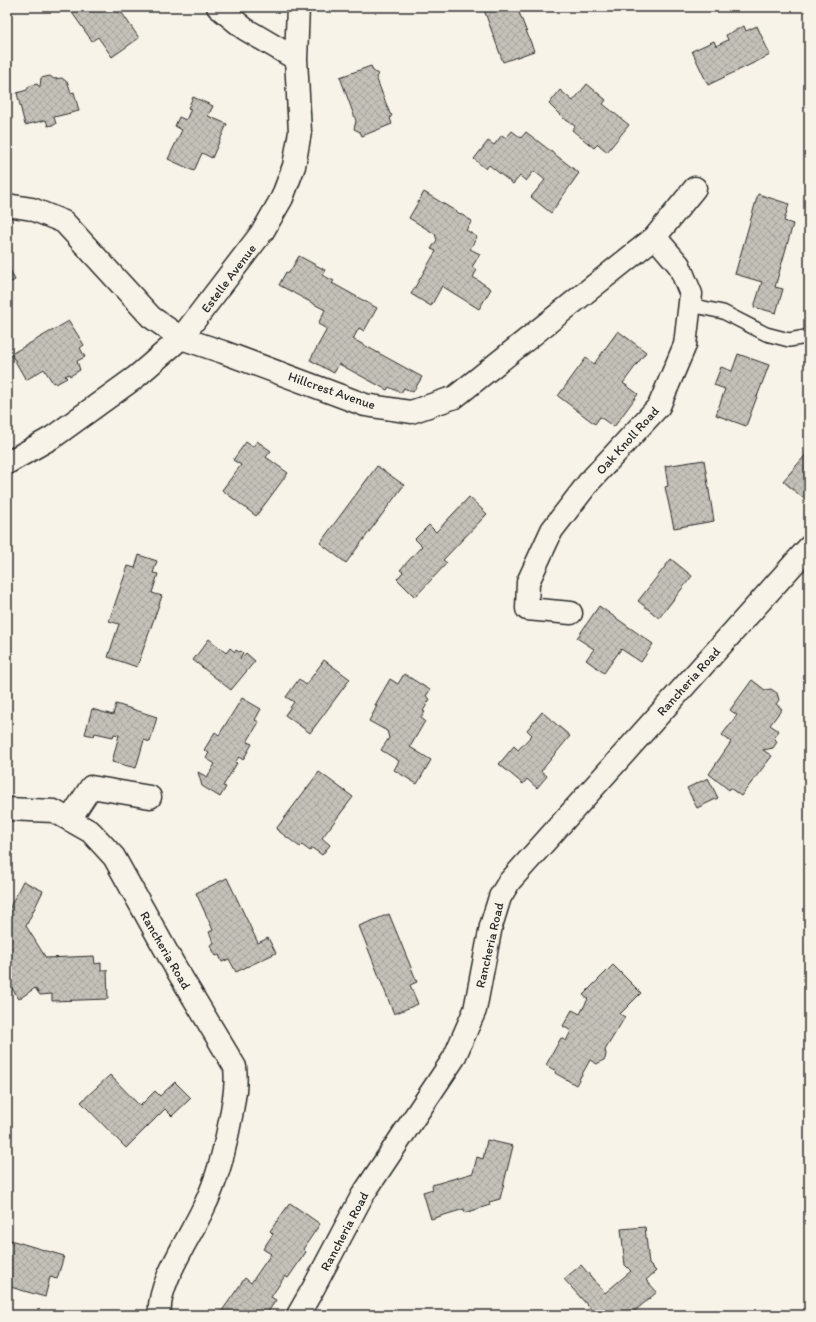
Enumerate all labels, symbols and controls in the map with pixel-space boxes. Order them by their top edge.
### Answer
street label: Estelle Avenue [198,241,259,315]
street label: Hillcrest Avenue [286,368,378,412]
street label: Oak Knoll Road [593,403,662,477]
street label: Rancheria Road [654,644,723,719]
street label: Rancheria Road [472,901,507,989]
street label: Rancheria Road [137,909,194,992]
street label: Rancheria Road [317,1189,372,1273]

